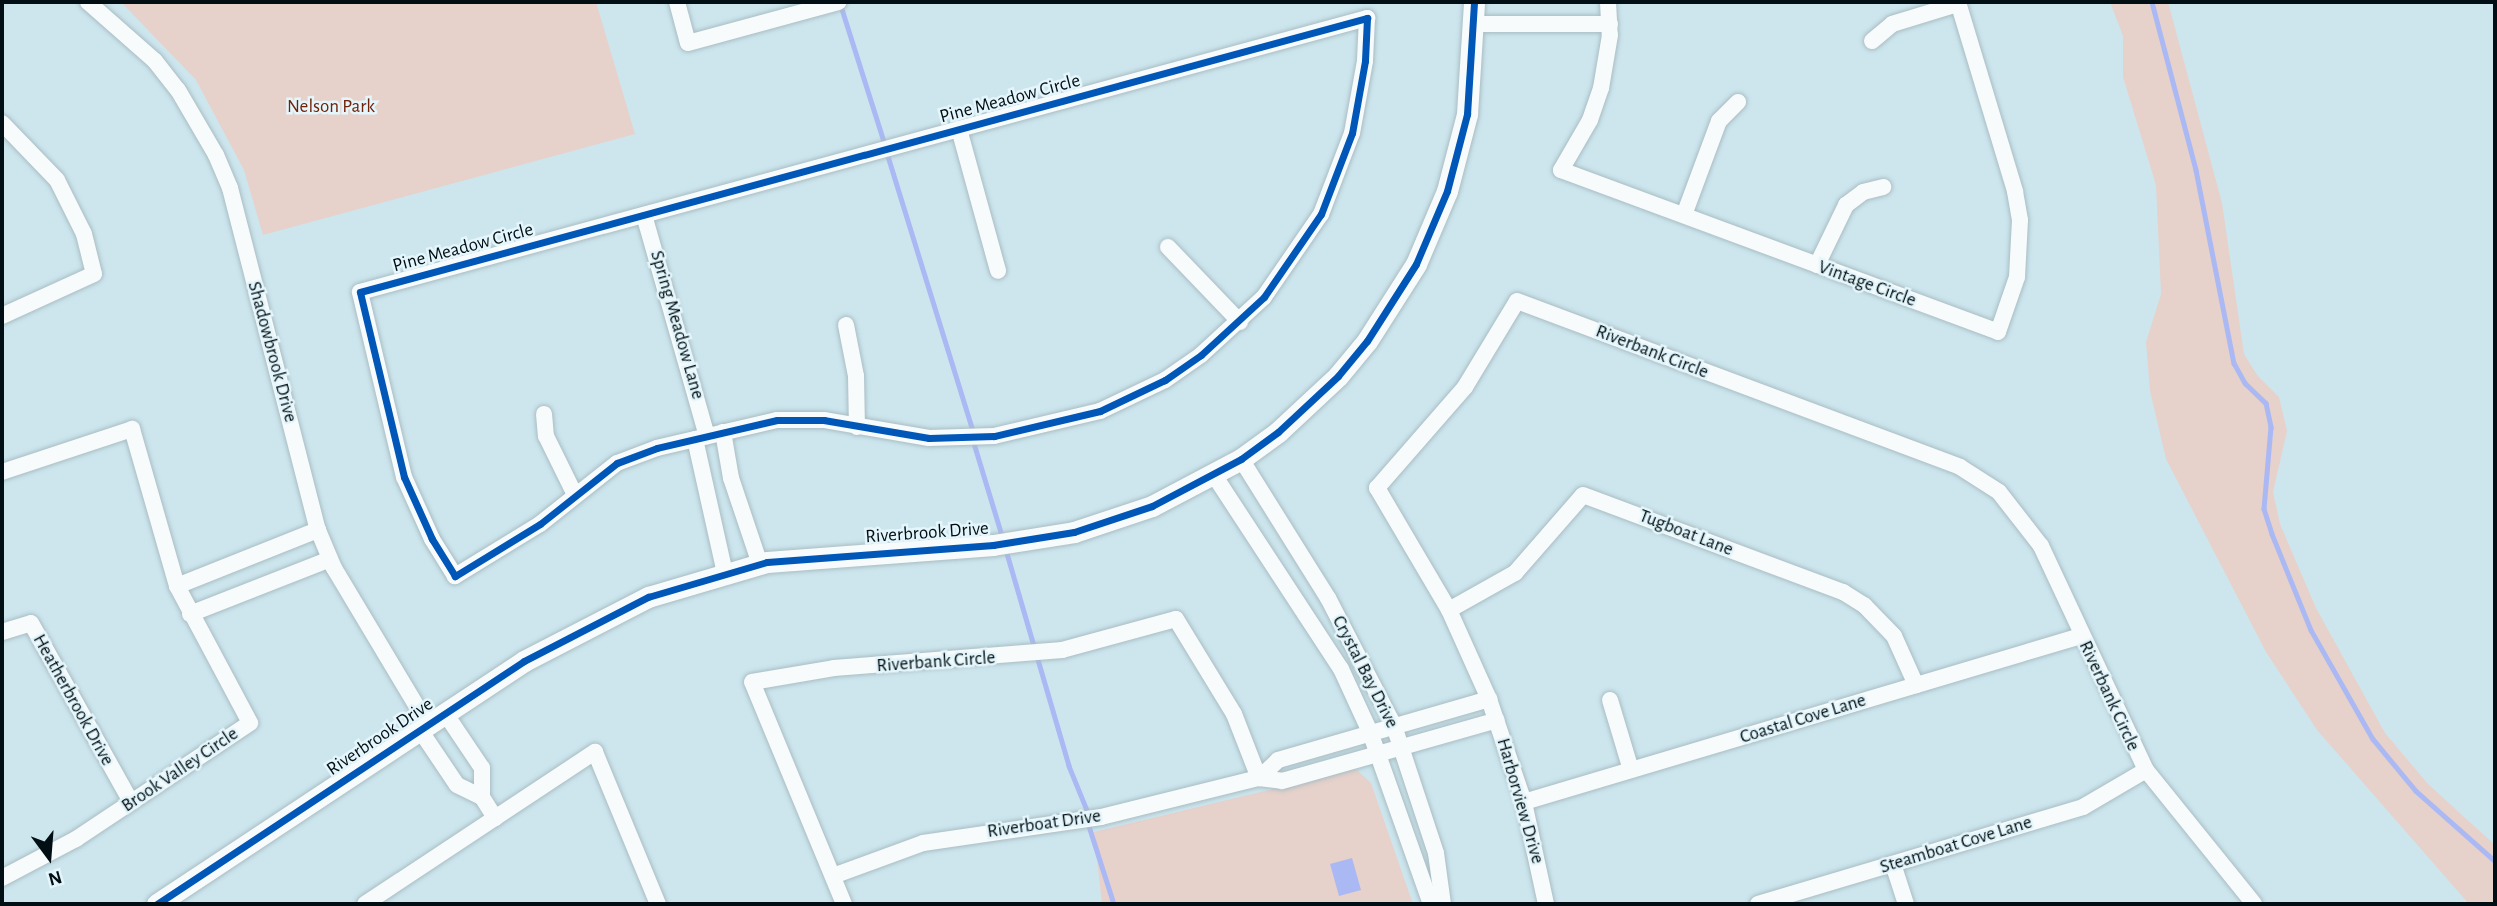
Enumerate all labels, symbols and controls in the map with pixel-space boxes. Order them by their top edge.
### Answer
street label: Pine Meadow Circle [937,69,1083,129]
park label: Nelson Park [287,96,375,118]
street label: Pine Meadow Circle [390,218,536,278]
street label: Spring Meadow Lane [645,248,709,402]
street label: Vintage Circle [1815,256,1919,312]
street label: Shadowbrook Drive [242,279,302,425]
street label: Riverbank Circle [1592,320,1712,384]
street label: Tugboat Lane [1636,505,1736,561]
street label: Riverbrook Drive [865,517,989,549]
street label: Crystal Bay Drive [1327,612,1403,732]
street label: Heatherbrook Drive [27,630,119,770]
street label: Riverbank Circle [2073,637,2145,755]
street label: Riverbank Circle [876,646,996,678]
street label: Coastal Cove Lane [1737,689,1869,749]
street label: Riverbrook Drive [322,693,438,781]
street label: Brook Valley Circle [117,723,243,817]
street label: Harborview Drive [1491,736,1549,866]
street label: Riverboat Drive [986,805,1102,843]
street label: Steamboat Cove Lane [1877,811,2035,879]
north arrow [14,822,84,892]
text: N [46,867,64,889]

